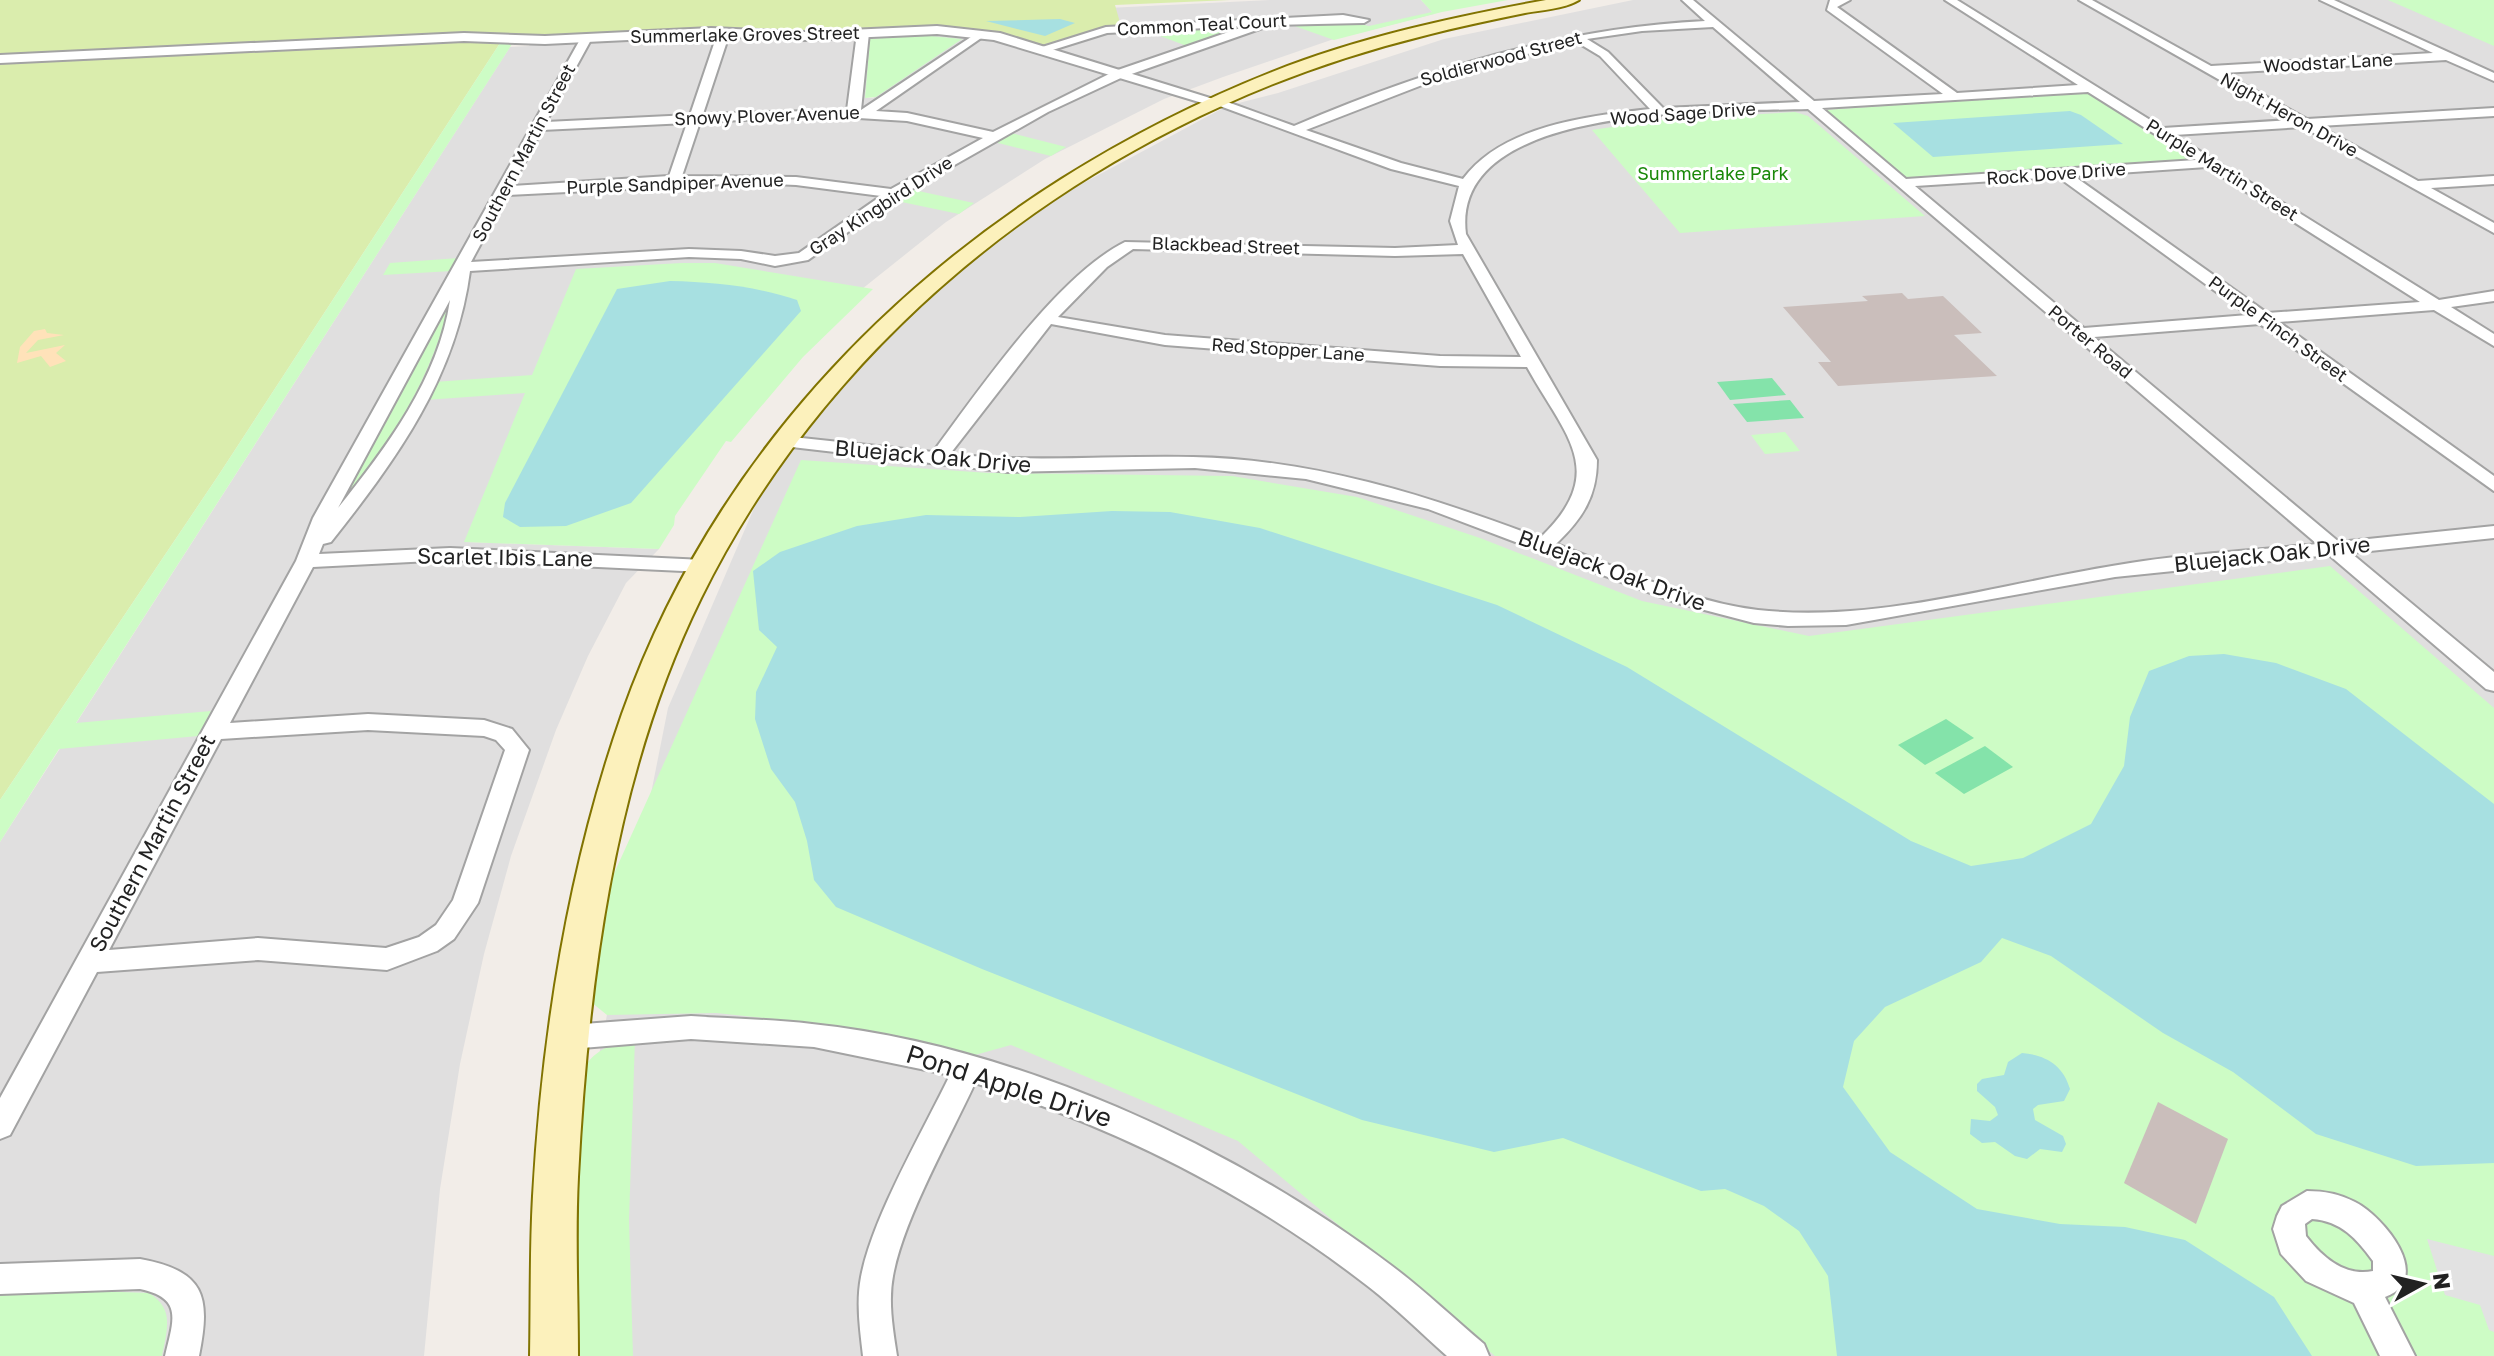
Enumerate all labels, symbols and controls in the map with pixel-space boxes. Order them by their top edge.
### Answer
street label: Common Teal Court [1116,9,1288,39]
street label: Summerlake Groves Street [630,21,860,47]
street label: Soldierwood Street [1417,26,1584,90]
street label: Woodstar Lane [2263,48,2393,76]
street label: Southern Martin Street [467,60,579,245]
street label: Night Heron Drive [2217,67,2362,161]
street label: Wood Sage Drive [1609,97,1757,129]
street label: Snowy Plover Avenue [674,101,860,129]
street label: Purple Martin Street [2142,113,2303,225]
street label: Gray Kingbird Drive [805,151,956,260]
street label: Rock Dove Drive [1986,157,2126,189]
park label: Summerlake Park [1637,162,1789,184]
street label: Purple Sandpiper Avenue [566,168,784,198]
street label: Blackbead Street [1151,231,1301,259]
street label: Purple Finch Street [2205,270,2352,386]
street label: Porter Road [2044,300,2137,383]
street label: Red Stopper Lane [1211,333,1365,365]
street label: Bluejack Oak Drive [834,433,1032,478]
street label: Bluejack Oak Drive [1515,523,1709,616]
street label: Bluejack Oak Drive [2172,530,2371,577]
street label: Scarlet Ibis Lane [417,541,593,572]
street label: Southern Martin Street [83,729,220,956]
street label: Pond Apple Drive [902,1038,1116,1133]
north arrow [2382,1244,2462,1324]
text: N [2428,1271,2457,1291]

